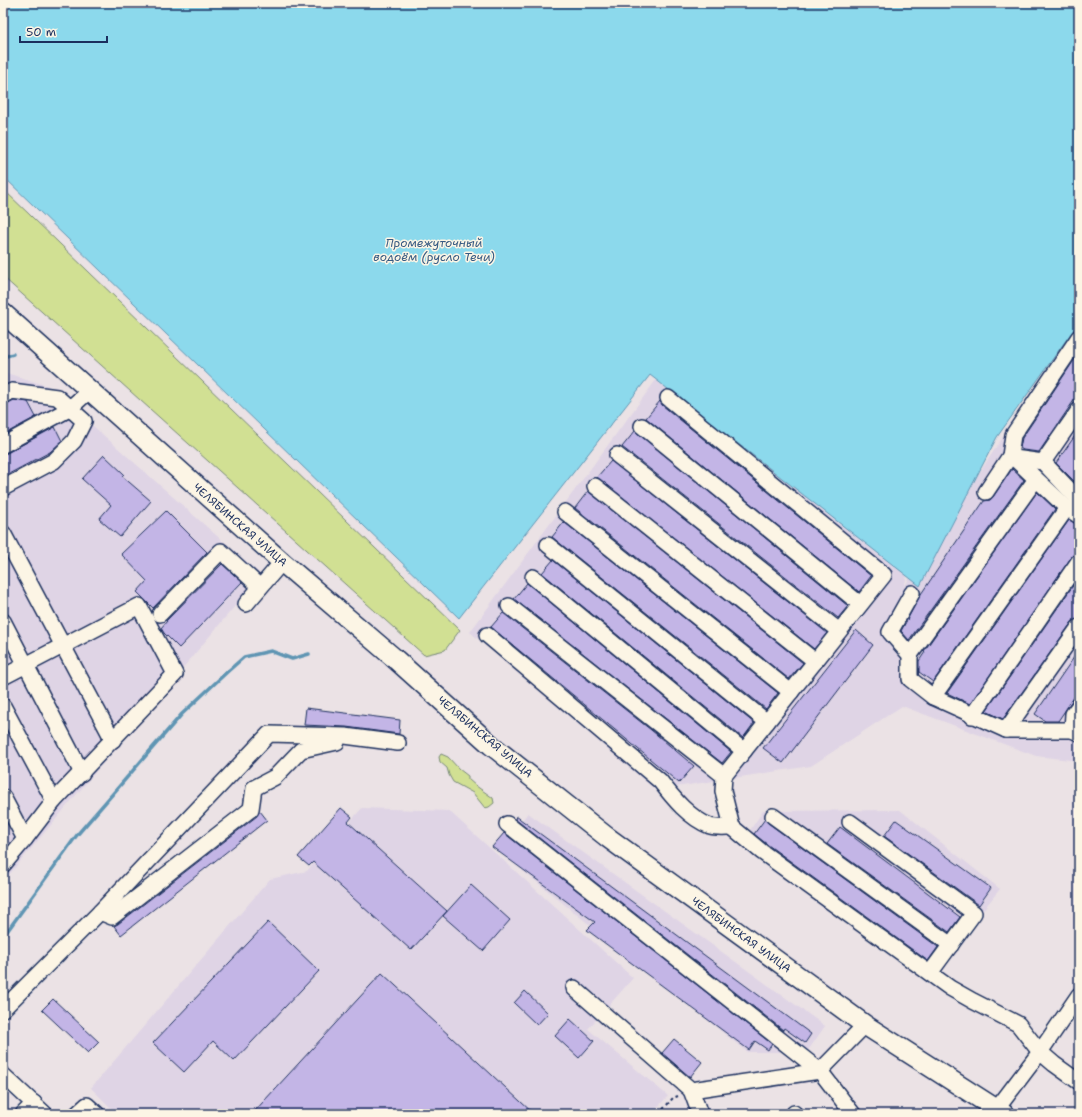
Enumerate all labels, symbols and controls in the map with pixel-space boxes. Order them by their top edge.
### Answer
scale bar [20,18,107,44]
text: 50 m [26,24,56,40]
water label: Промежуточный водоём (русло Течи) [373,235,495,265]
street label: ЧЕЛЯБИНСКАЯ УЛИЦА [190,480,290,570]
street label: ЧЕЛЯБИНСКАЯ УЛИЦА [434,693,536,781]
street label: ЧЕЛЯБИНСКАЯ УЛИЦА [688,894,794,976]

